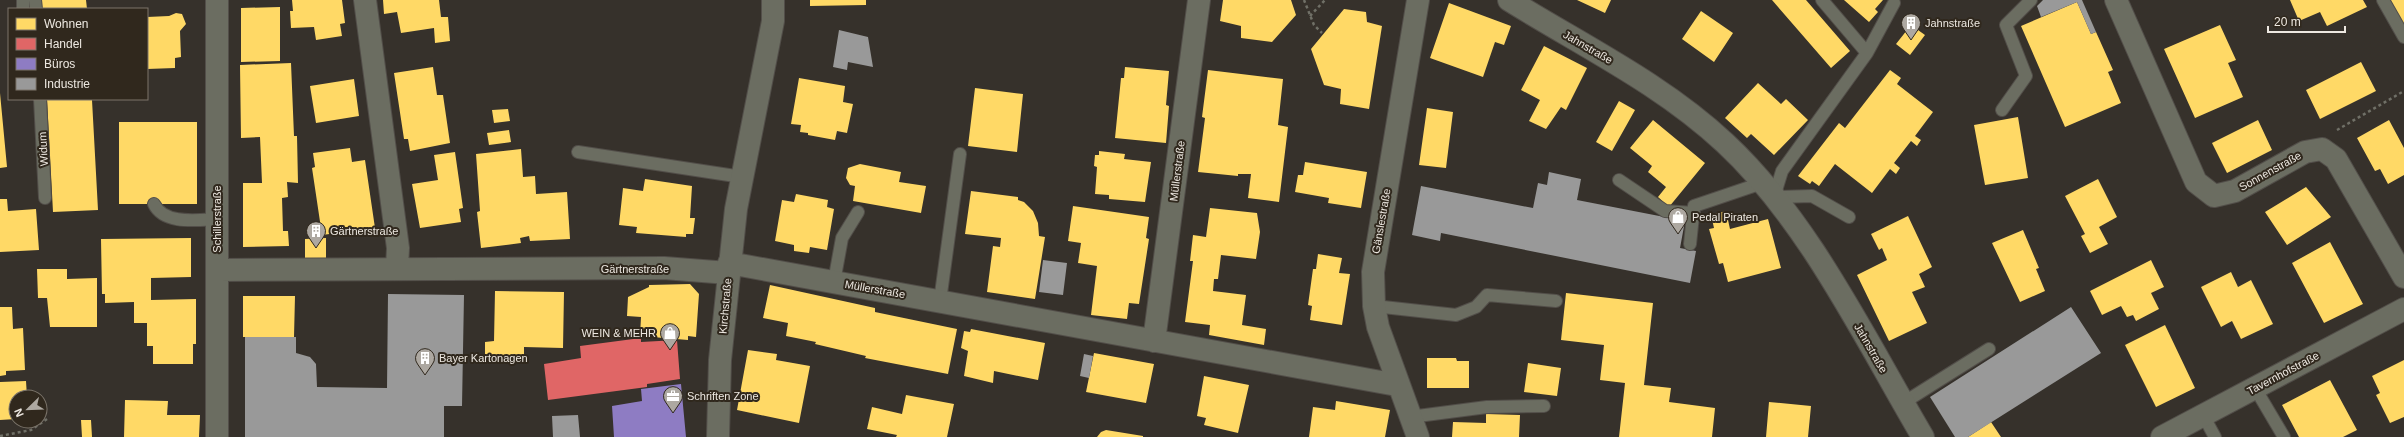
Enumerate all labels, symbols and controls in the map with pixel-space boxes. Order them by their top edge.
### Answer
legend [8,8,148,100]
scale bar [2268,8,2345,34]
building icon: Jahnstraße [1900,12,1922,40]
text: 20 m [2274,15,2301,29]
text: Wohnen [44,17,88,31]
place label: Jahnstraße [1925,17,1980,29]
street label: Jahnstraße [1561,28,1615,66]
text: Handel [44,37,82,51]
text: Büros [44,57,75,71]
text: Industrie [44,77,90,91]
street label: Widum [36,132,50,166]
street label: Müllerstraße [1167,140,1187,202]
street label: Sonnenstraße [2237,149,2303,193]
street label: Schillerstraße [211,185,223,253]
street label: Gänslestraße [1369,187,1393,255]
shop icon: Pedal Piraten [1667,206,1689,234]
place label: Pedal Piraten [1692,211,1758,223]
building icon: Gärtnerstraße [305,220,327,248]
place label: Gärtnerstraße [330,225,398,237]
street label: Gärtnerstraße [601,263,669,275]
street label: Kirchstraße [717,277,733,335]
street label: Müllerstraße [844,278,906,300]
street label: Jahnstraße [1852,321,1890,375]
shop icon: WEIN & MEHR [659,322,681,350]
place label: WEIN & MEHR [581,327,656,339]
building icon: Bayer Kartonagen [414,347,436,375]
street label: Tavernhofstraße [2245,349,2321,397]
place label: Bayer Kartonagen [439,352,528,364]
office icon: Schriften Zone [662,385,684,413]
north arrow [8,389,48,429]
place label: Schriften Zone [687,390,759,402]
text: N [12,407,26,419]

